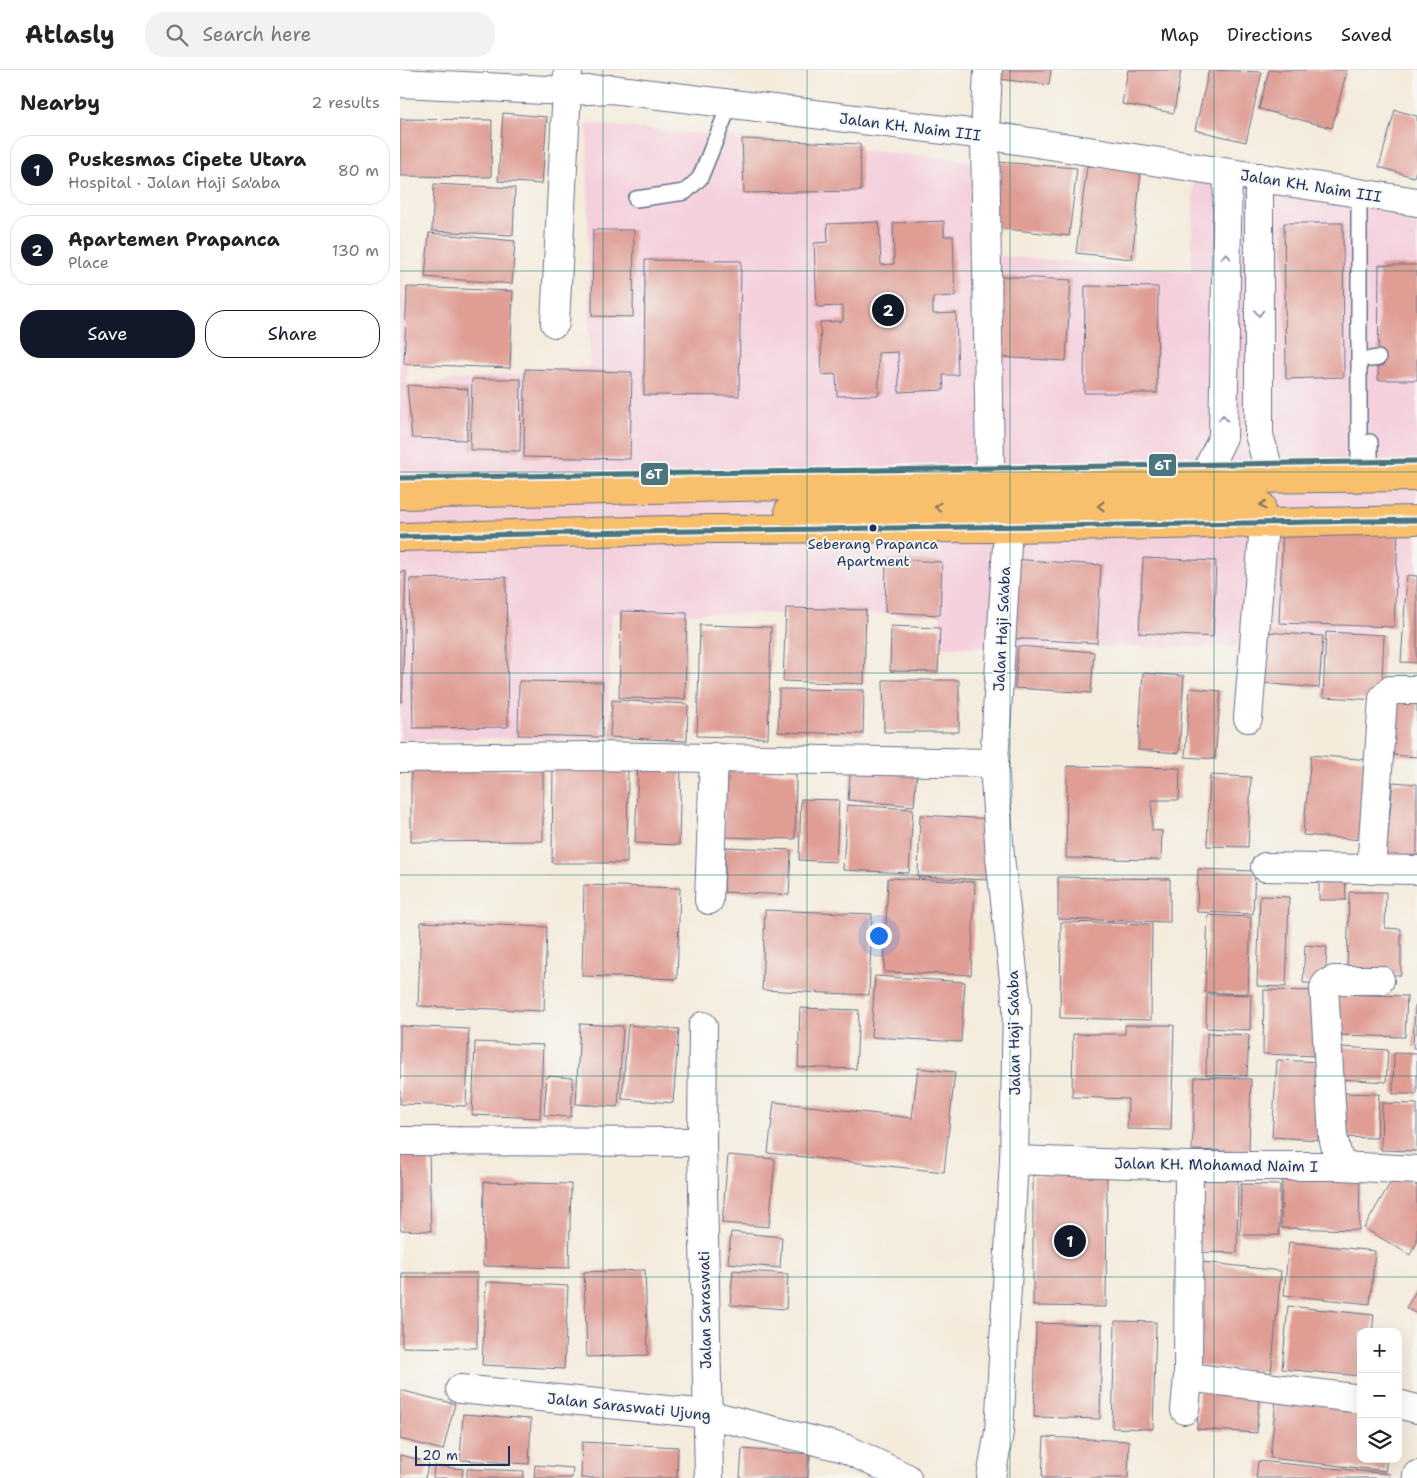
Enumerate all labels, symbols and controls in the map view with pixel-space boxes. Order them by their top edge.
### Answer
search box [145,12,495,57]
text: Atlasly [25,19,115,51]
icon: search [163,21,191,49]
text: Search here [203,22,311,47]
text: Map [1161,23,1199,47]
text: Directions [1227,23,1313,47]
text: Saved [1341,23,1392,47]
text: Nearby [20,89,100,117]
text: 2 results [311,92,380,113]
street label: Jalan KH. Naim III [838,108,982,146]
text: Puskesmas Cipete Utara [68,147,306,172]
text: 1 [33,160,41,181]
text: 80 m [338,160,379,181]
street label: Jalan KH. Naim III [1239,165,1383,207]
text: Hospital · Jalan Haji Sa'aba [68,172,280,193]
text: Apartemen Prapanca [68,227,280,252]
text: 2 [31,240,43,261]
text: 130 m [332,240,379,261]
one-way arrow [1221,251,1231,259]
text: Place [68,252,109,273]
pin: 2 [872,291,904,329]
button: Save [20,310,195,358]
button: Share [205,310,380,358]
one-way arrow [1254,310,1264,318]
one-way arrow [1218,414,1229,422]
line badge: 6T [1148,453,1177,477]
text: 6T [1154,456,1172,474]
line badge: 6T [640,462,669,486]
text: 6T [645,465,663,483]
one-way arrow [1259,500,1267,510]
one-way arrow [1097,501,1104,511]
one-way arrow [934,502,942,513]
marker: Seberang Prapanca Apartment [868,523,878,533]
place label: Seberang Prapanca Apartment [808,535,938,570]
street label: Jalan Haji Sa'aba [989,565,1015,692]
your location [866,923,892,949]
street label: Jalan Haji Sa'aba [1003,970,1025,1096]
street label: Jalan KH. Mohamad Naim I [1114,1153,1318,1177]
pin: 1 [1054,1222,1086,1260]
street label: Jalan Saraswati [694,1251,716,1369]
map controls [1357,1328,1402,1463]
button: + [1357,1328,1402,1373]
button: − [1357,1373,1402,1418]
street label: Jalan Saraswati Ujung [546,1388,712,1426]
button: layers [1357,1418,1402,1463]
scale bar [415,1443,510,1466]
text: 20 m [422,1446,458,1464]

